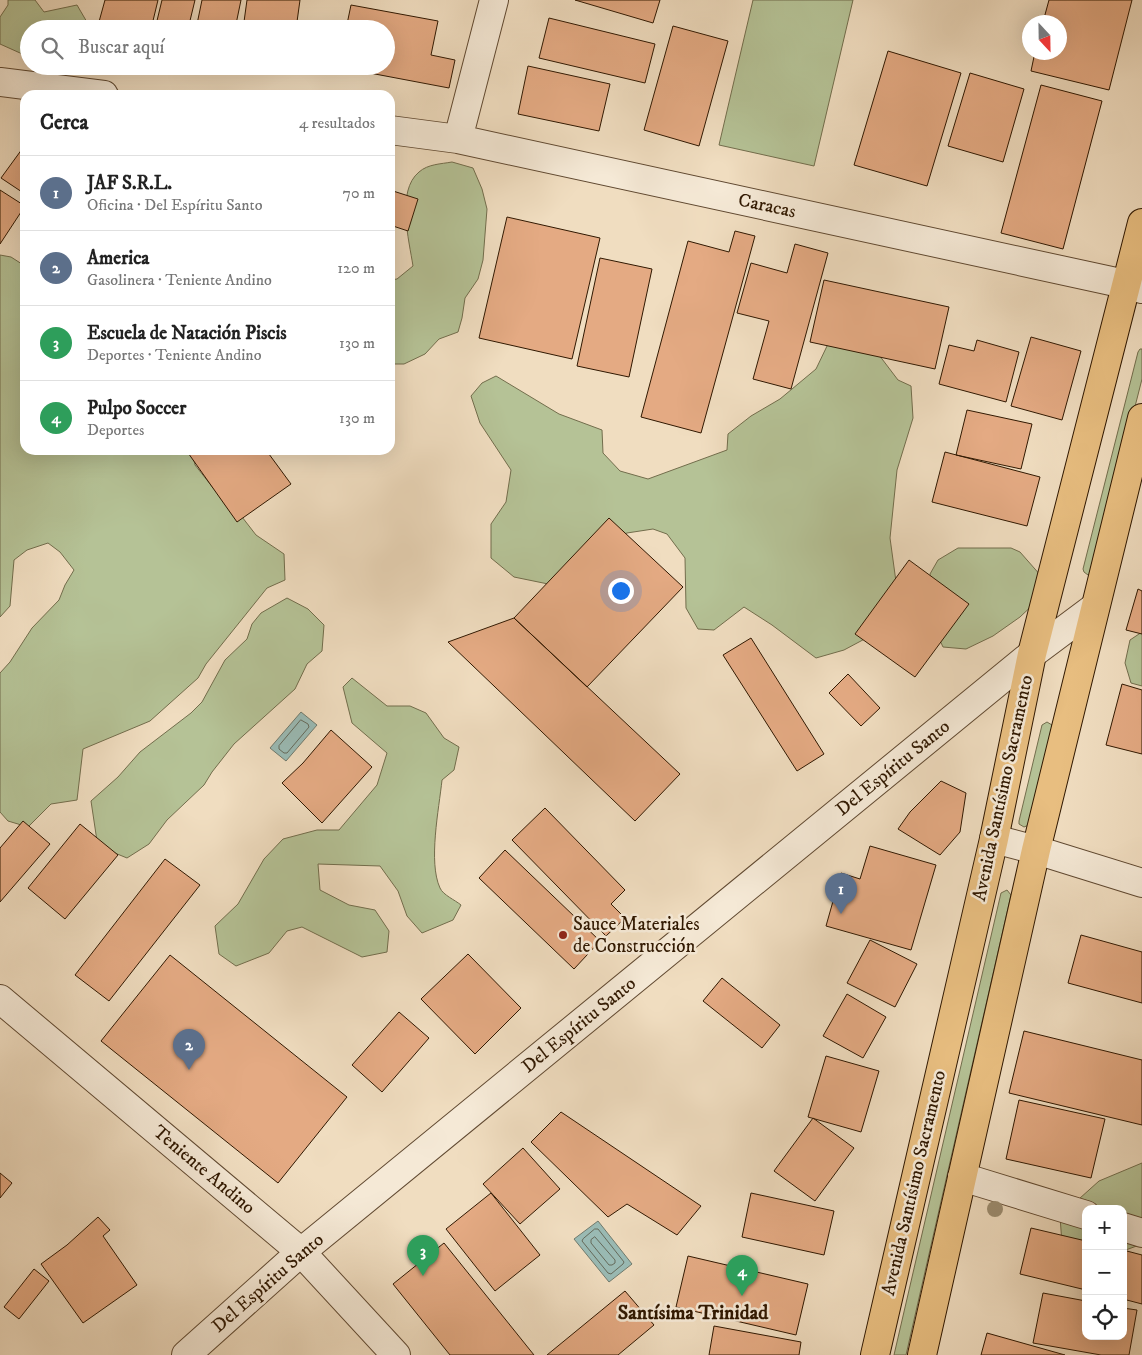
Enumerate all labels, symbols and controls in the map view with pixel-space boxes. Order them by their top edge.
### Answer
north arrow [1022,15,1067,60]
search box [20,20,395,75]
icon: search [38,34,66,62]
text: Buscar aquí [78,36,164,59]
text: Cerca [40,110,88,136]
text: 4 resultados [299,113,375,133]
text: JAF S.R.L. [87,172,172,195]
text: 1 [53,183,59,203]
text: 70 m [343,183,375,203]
street label: Caracas [736,189,798,223]
text: Oficina · Del Espíritu Santo [87,195,263,215]
text: America [87,247,149,270]
text: 2 [52,258,60,278]
text: 120 m [337,258,375,278]
text: Gasolinera · Teniente Andino [87,270,272,290]
text: Escuela de Natación Piscis [87,322,287,345]
text: 3 [53,333,59,353]
text: 130 m [339,333,375,353]
text: Deportes · Teniente Andino [87,345,261,365]
text: Pulpo Soccer [87,397,186,420]
text: 4 [51,408,61,428]
text: 130 m [339,408,375,428]
text: Deportes [87,420,144,440]
your location [608,578,634,604]
street label: Avenida Santísimo Sacramento [968,673,1038,903]
street label: Del Espíritu Santo [831,715,955,821]
pin: 1 [825,873,857,914]
place label: Sauce Materiales de Construcción [573,913,700,958]
marker: Sauce Materiales de Construcción [557,929,569,941]
street label: Del Espíritu Santo [517,972,641,1078]
pin: 2 [173,1029,205,1070]
street label: Avenida Santísimo Sacramento [877,1068,951,1298]
street label: Teniente Andino [148,1121,260,1219]
map controls [1082,1205,1127,1340]
button: + [1082,1205,1127,1250]
street label: Del Espíritu Santo [207,1228,329,1338]
pin: 3 [407,1235,439,1276]
button: − [1082,1250,1127,1295]
pin: 4 [726,1255,758,1296]
button: locate [1082,1295,1127,1340]
district label: Santísima Trinidad [618,1301,769,1326]

